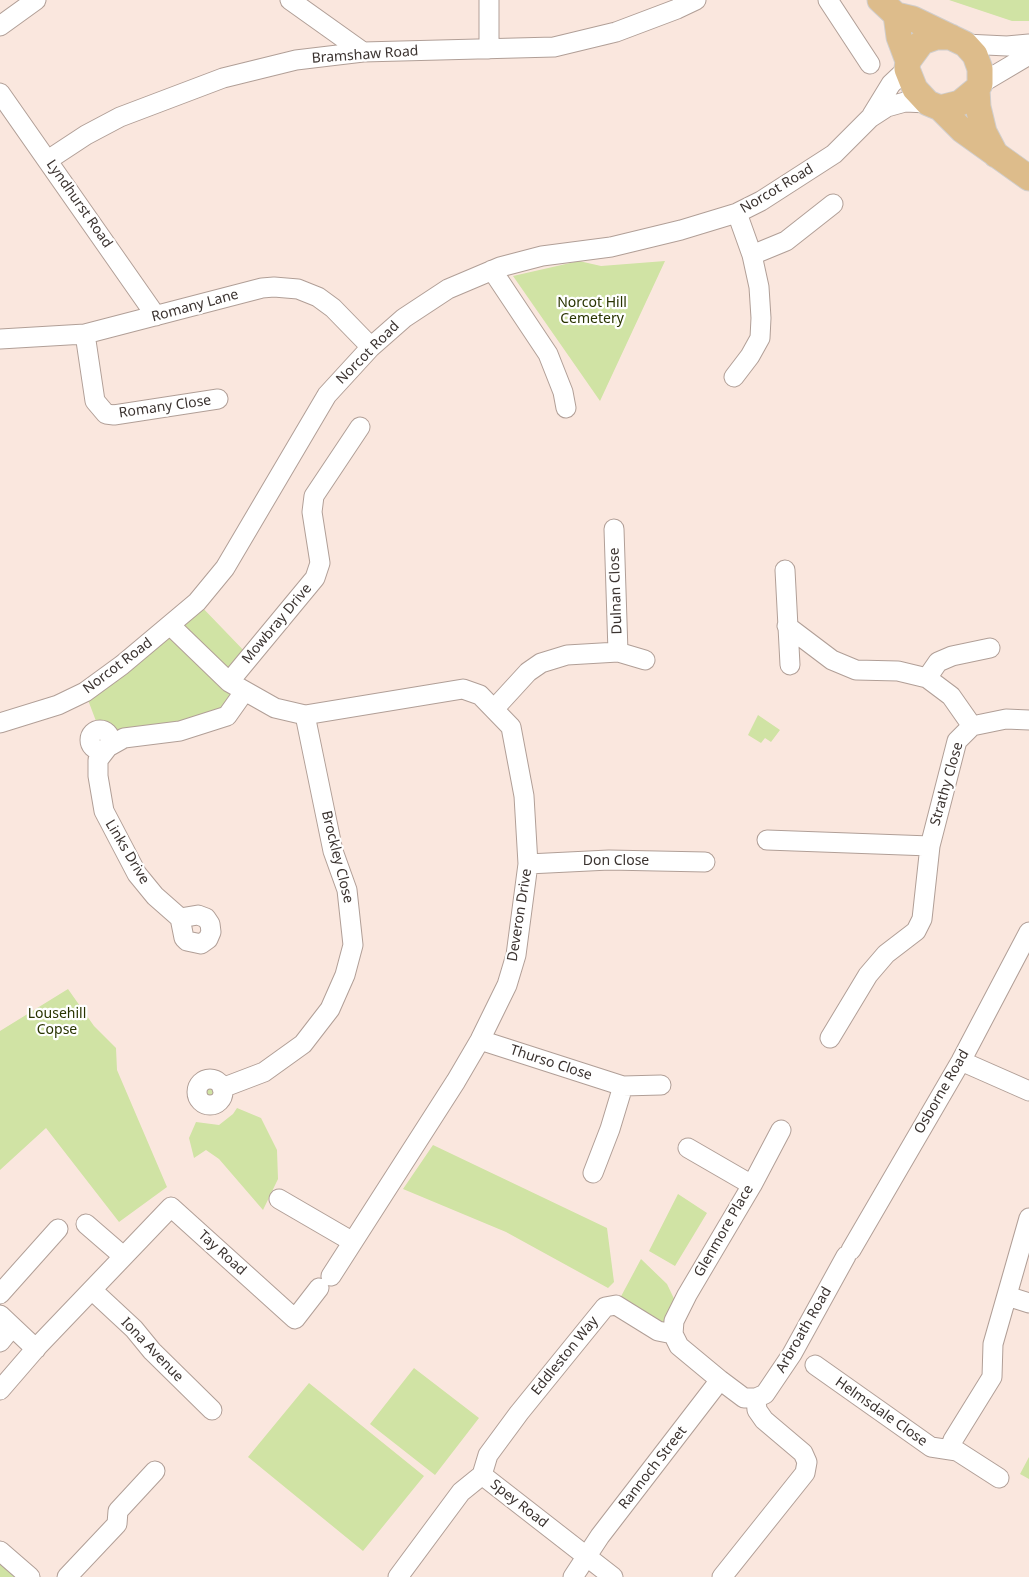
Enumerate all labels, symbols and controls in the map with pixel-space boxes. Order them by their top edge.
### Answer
street label: Bramshaw Road [311,43,419,67]
street label: Lyndhurst Road [42,157,116,251]
street label: Norcot Road [737,161,817,217]
street label: Romany Lane [150,286,240,326]
park label: Norcot Hill Cemetery [557,295,627,328]
street label: Norcot Road [333,318,403,388]
street label: Romany Close [118,392,212,422]
street label: Dulnan Close [606,547,626,635]
street label: Mowbray Drive [239,581,315,667]
street label: Norcot Road [80,635,156,697]
street label: Strathy Close [927,740,967,828]
street label: Brockley Close [317,809,357,905]
street label: Links Drive [101,817,153,887]
street label: Don Close [583,853,649,869]
street label: Deveron Drive [504,867,536,963]
park label: Lousehill Copse [28,1006,86,1038]
street label: Thurso Close [508,1042,594,1084]
street label: Osborne Road [911,1047,973,1137]
street label: Glenmore Place [691,1182,757,1280]
street label: Tay Road [194,1227,250,1279]
street label: Arbroath Road [773,1284,835,1376]
street label: Eddleston Way [528,1313,602,1399]
street label: Iona Avenue [117,1314,187,1386]
street label: Helmsdale Close [832,1374,930,1450]
street label: Rannoch Street [615,1423,691,1513]
street label: Spey Road [487,1476,551,1532]

